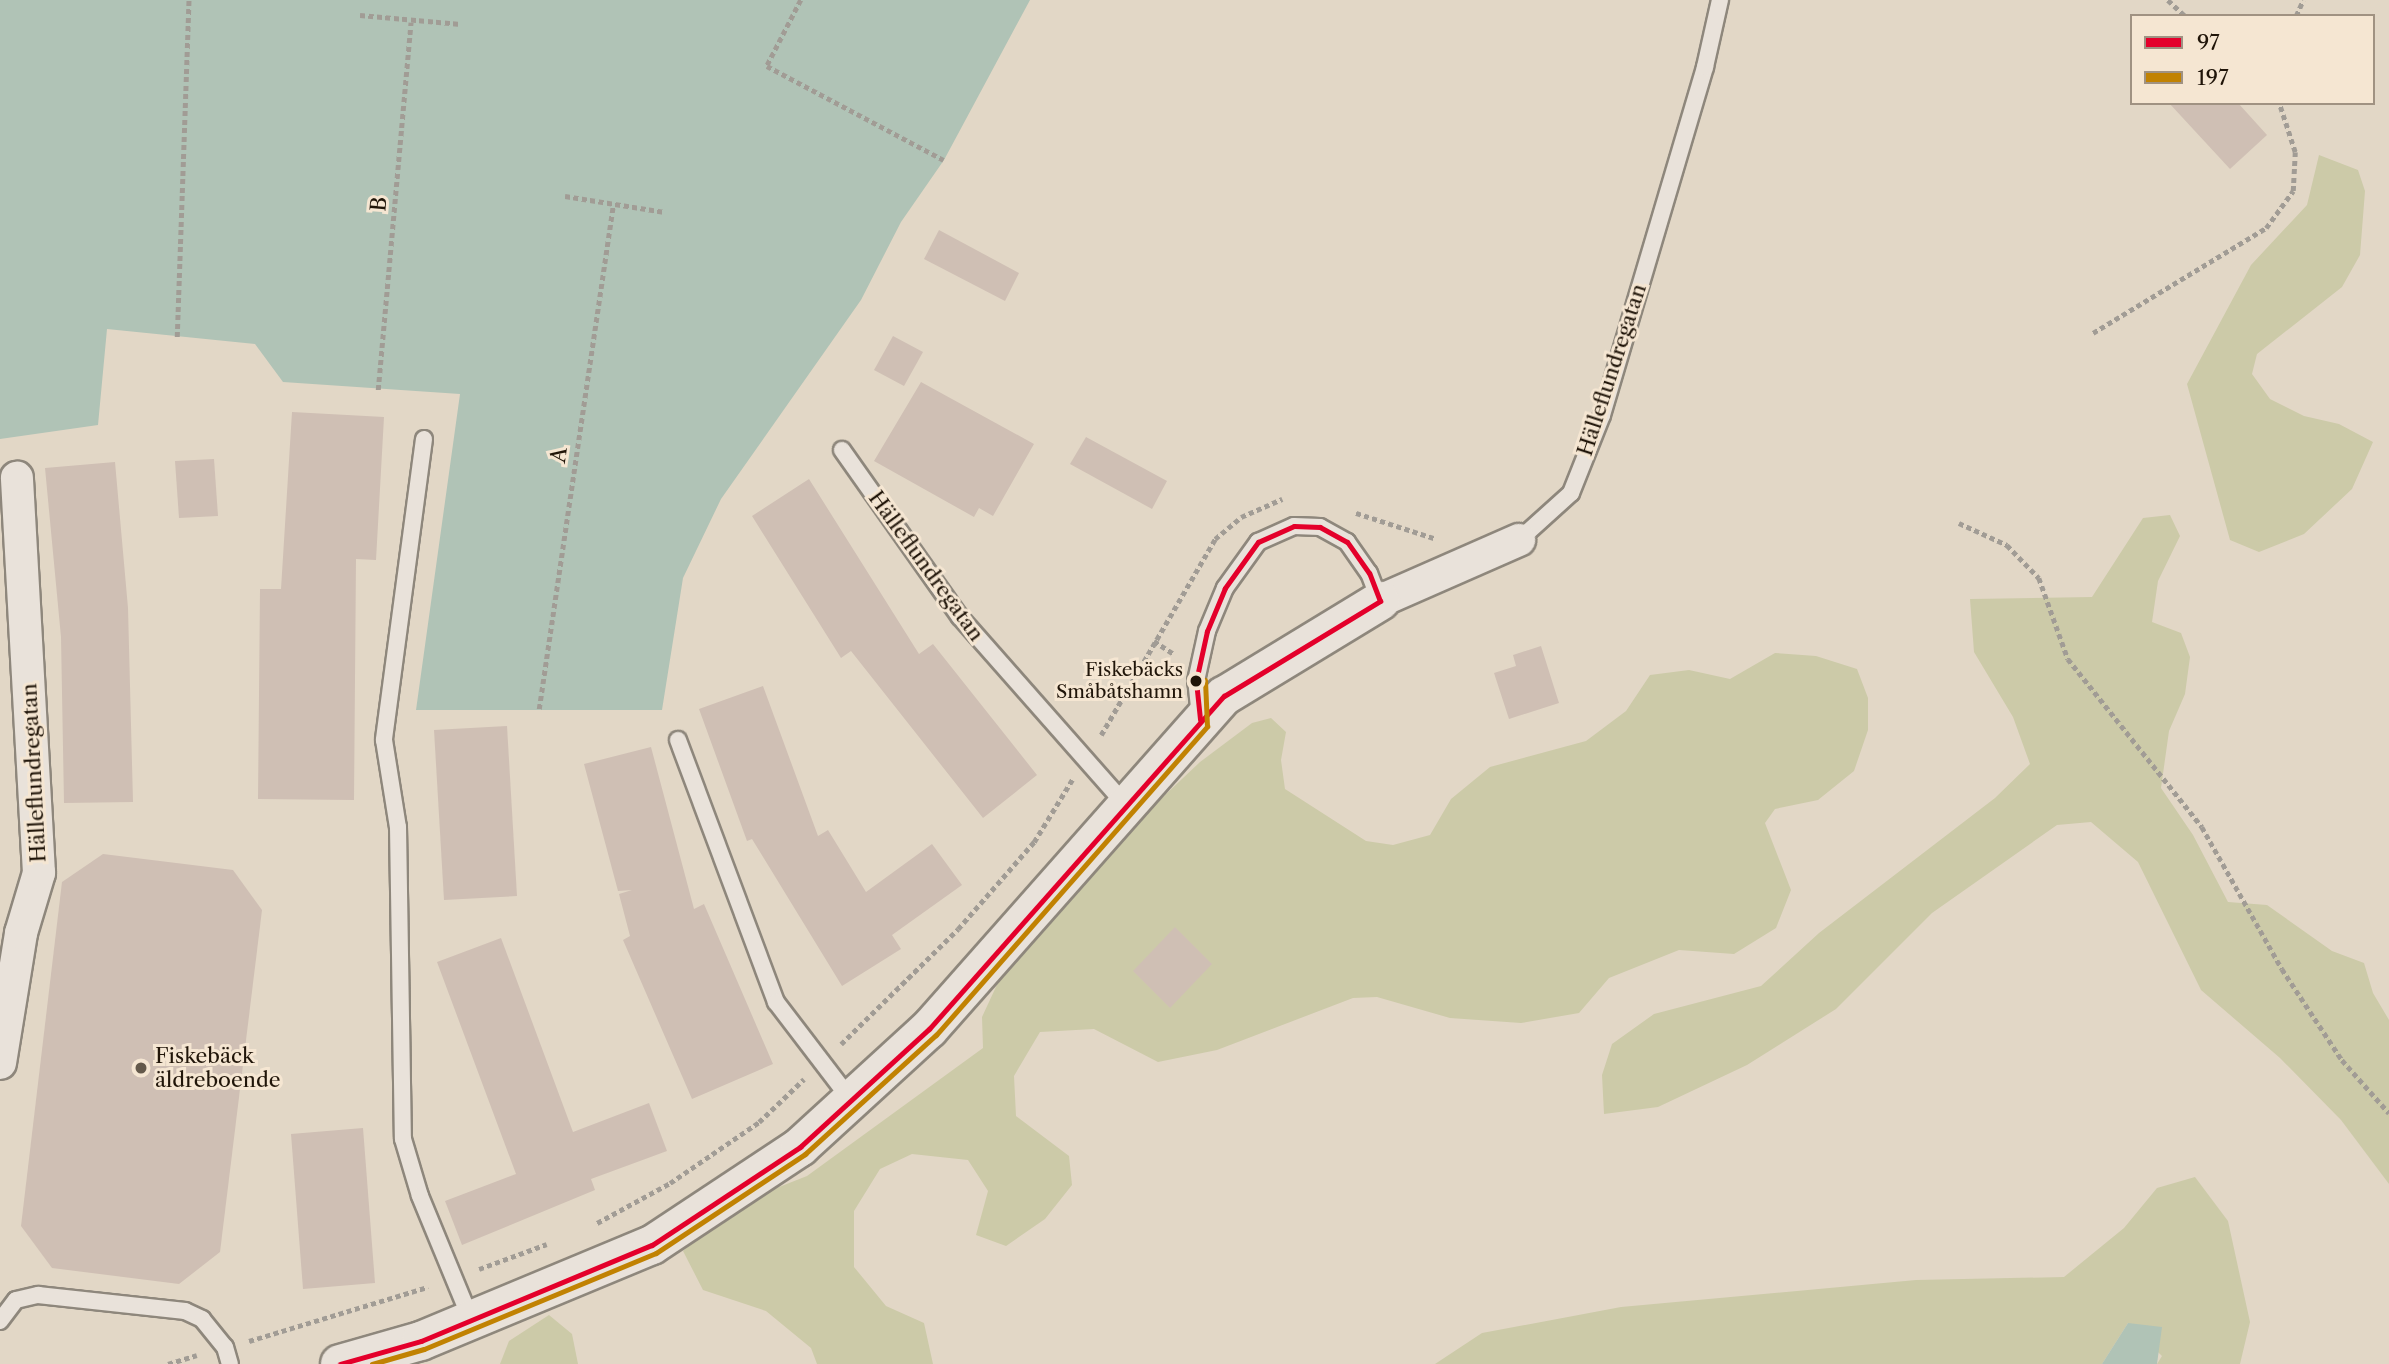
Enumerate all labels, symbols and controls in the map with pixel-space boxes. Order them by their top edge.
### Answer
legend [2130,14,2375,105]
text: 97 [2197,30,2220,55]
text: 197 [2197,65,2228,90]
street label: B [366,196,392,212]
street label: Hälleflundregatan [1572,281,1652,459]
street label: A [545,446,573,464]
street label: Hälleflundregatan [863,486,989,646]
place label: Fiskebäcks Småbåtshamn [1056,659,1183,703]
marker: Fiskebäcks Småbåtshamn [1189,674,1203,688]
street label: Hälleflundregatan [17,683,51,863]
place label: Fiskebäck äldreboende [155,1043,280,1093]
marker: Fiskebäck äldreboende [133,1060,149,1076]

